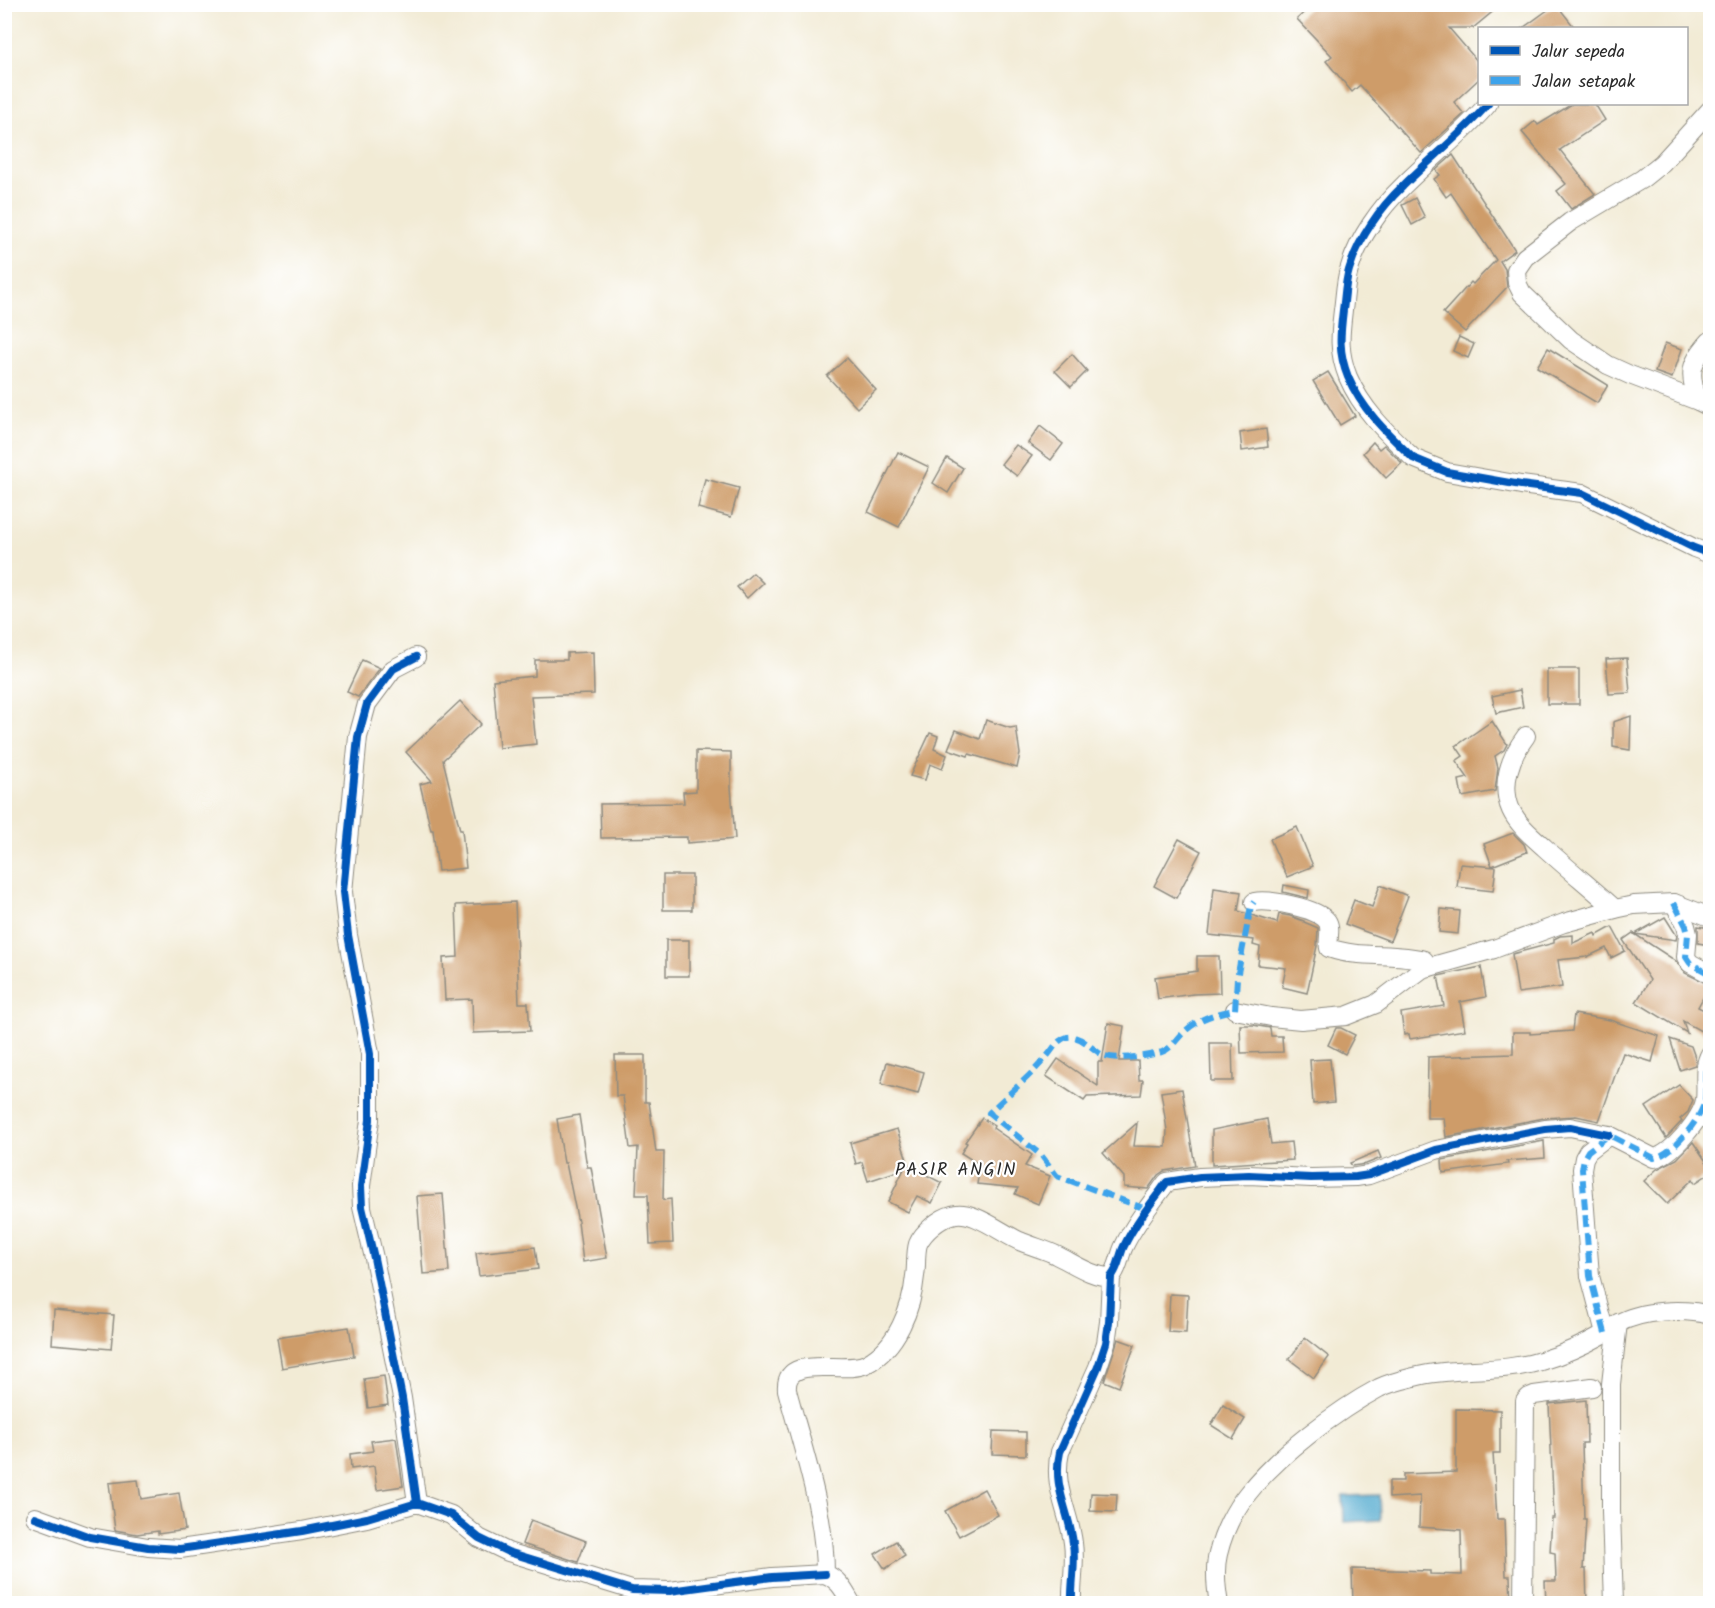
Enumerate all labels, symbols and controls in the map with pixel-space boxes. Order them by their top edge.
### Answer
legend [1478,27,1688,105]
text: Jalur sepeda [1532,38,1625,67]
text: Jalan setapak [1532,68,1636,97]
district label: PASIR ANGIN [895,1156,1017,1185]

